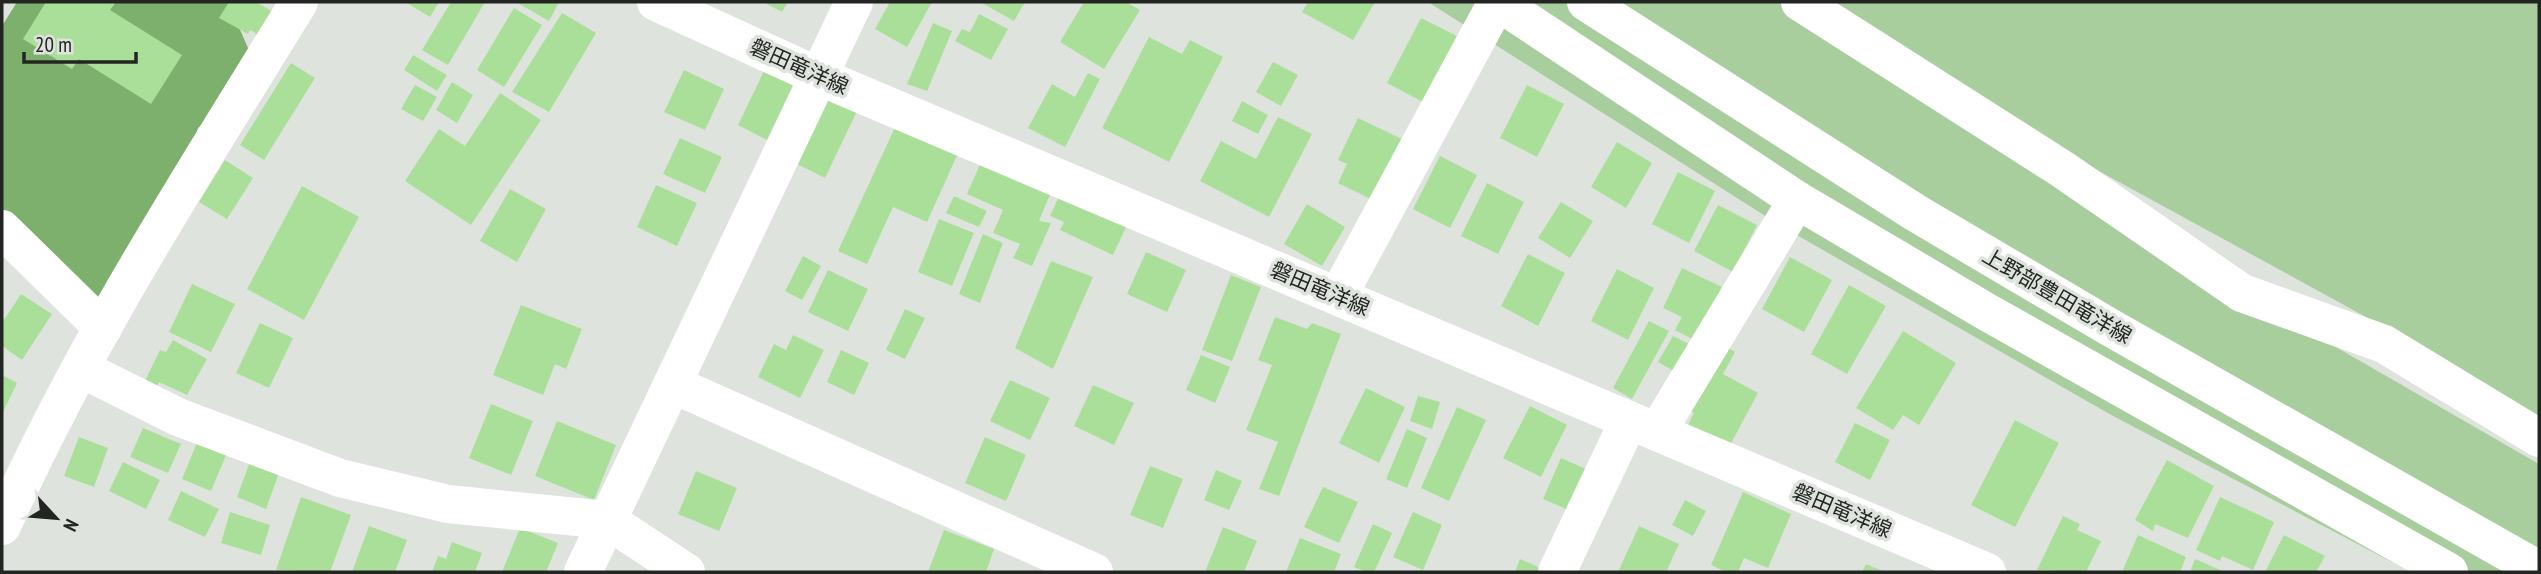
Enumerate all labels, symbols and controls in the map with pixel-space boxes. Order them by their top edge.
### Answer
scale bar [24,21,136,65]
text: 20 m [35,31,72,58]
street label: 磐田竜洋線 [746,33,853,100]
street label: 上野部豊田竜洋線 [1978,242,2137,349]
street label: 磐田竜洋線 [1267,256,1374,321]
street label: 磐田竜洋線 [1789,478,1896,543]
north arrow [21,483,91,553]
text: N [58,516,84,535]

